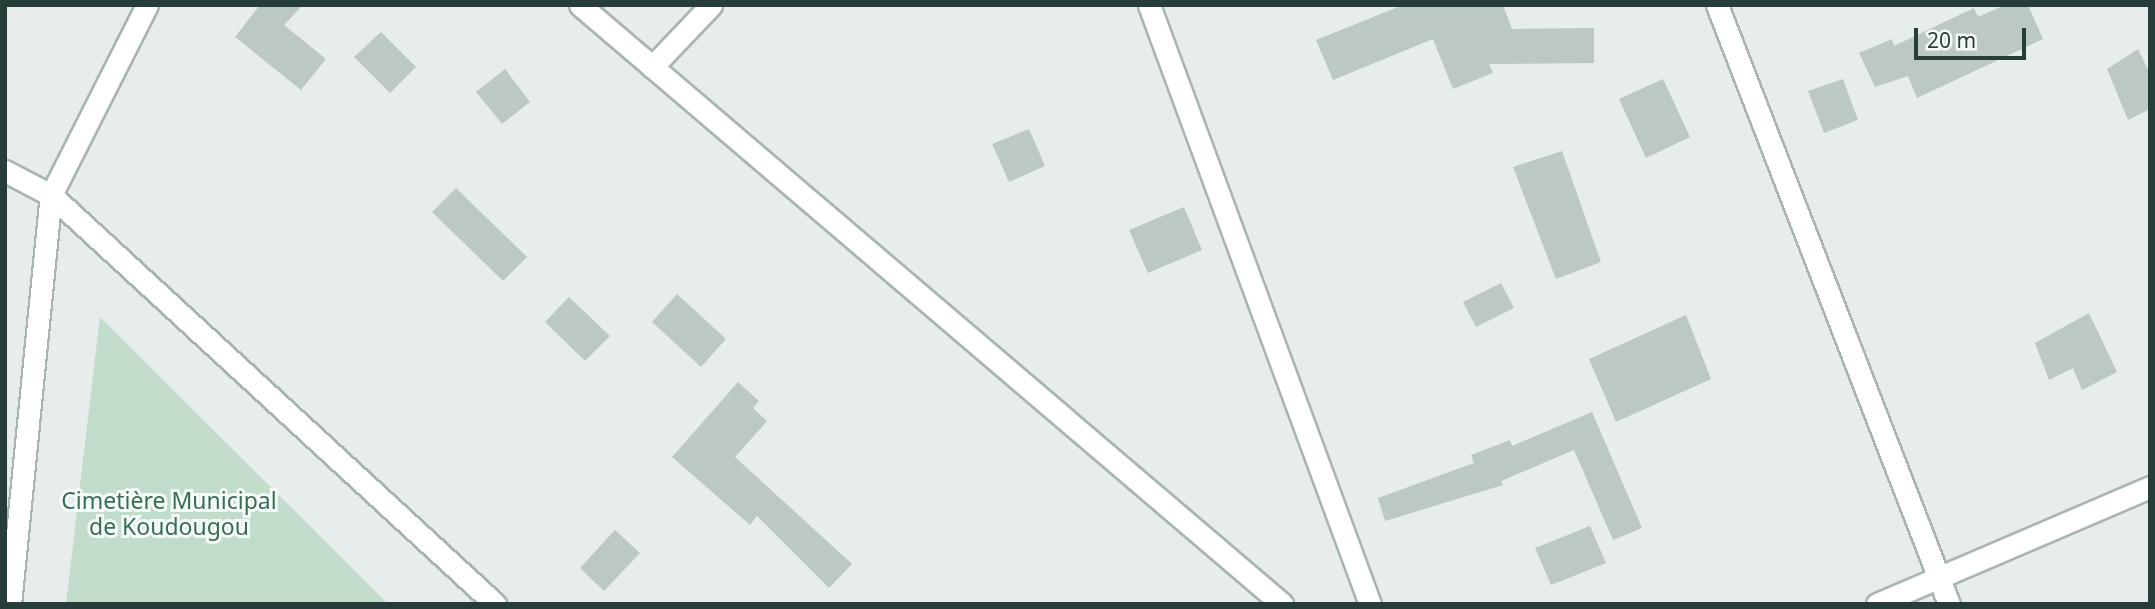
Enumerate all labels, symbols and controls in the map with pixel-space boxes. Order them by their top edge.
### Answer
scale bar [1917,14,2029,58]
text: 20 m [1927,26,1976,54]
park label: Cimetière Municipal de Koudougou [61,486,277,540]

